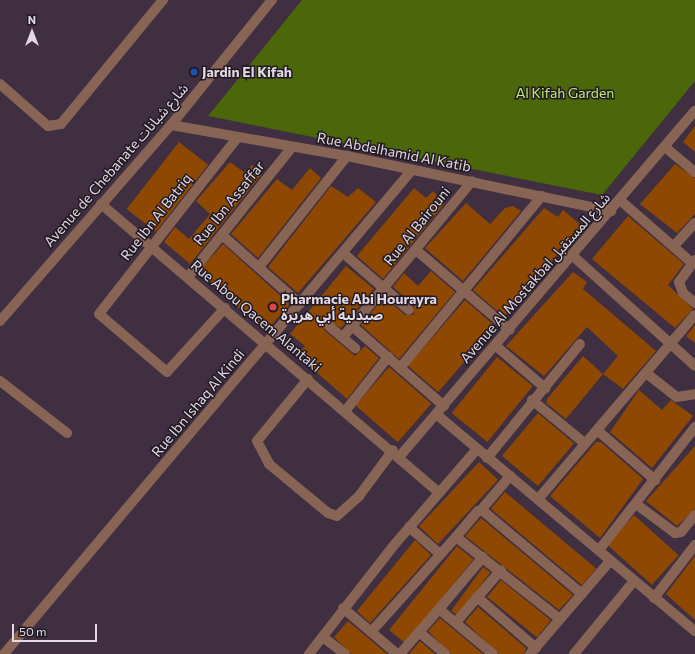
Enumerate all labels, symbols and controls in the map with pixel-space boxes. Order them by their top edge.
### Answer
north arrow [12,12,52,52]
text: N [28,13,36,26]
place label: Jardin El Kifah [202,64,292,80]
marker: Jardin El Kifah [189,67,199,77]
street label: Avenue de Chebanate شارع شبانات [41,80,191,250]
park label: Al Kifah Garden [516,85,614,101]
street label: Rue Abdelhamid Al Katib [316,129,472,175]
street label: Rue Ibn Assaffar [190,158,268,248]
street label: Rue Ibn Al Batriq [117,170,195,264]
street label: Rue Al Bairouni [380,183,454,269]
street label: Avenue Al Mostakbal شارع المستقبل [457,190,613,366]
street label: Rue Abou Qacem Alantaki [187,257,325,375]
place label: Pharmacie Abi Hourayra صيدلية أبي هريرة [281,291,437,324]
marker: Pharmacie Abi Hourayra صيدلية أبي هريرة [268,302,278,312]
street label: Rue Ibn Ishaq Al Kindi [148,346,248,460]
scale bar [14,616,99,642]
text: 50 m [19,624,47,638]

